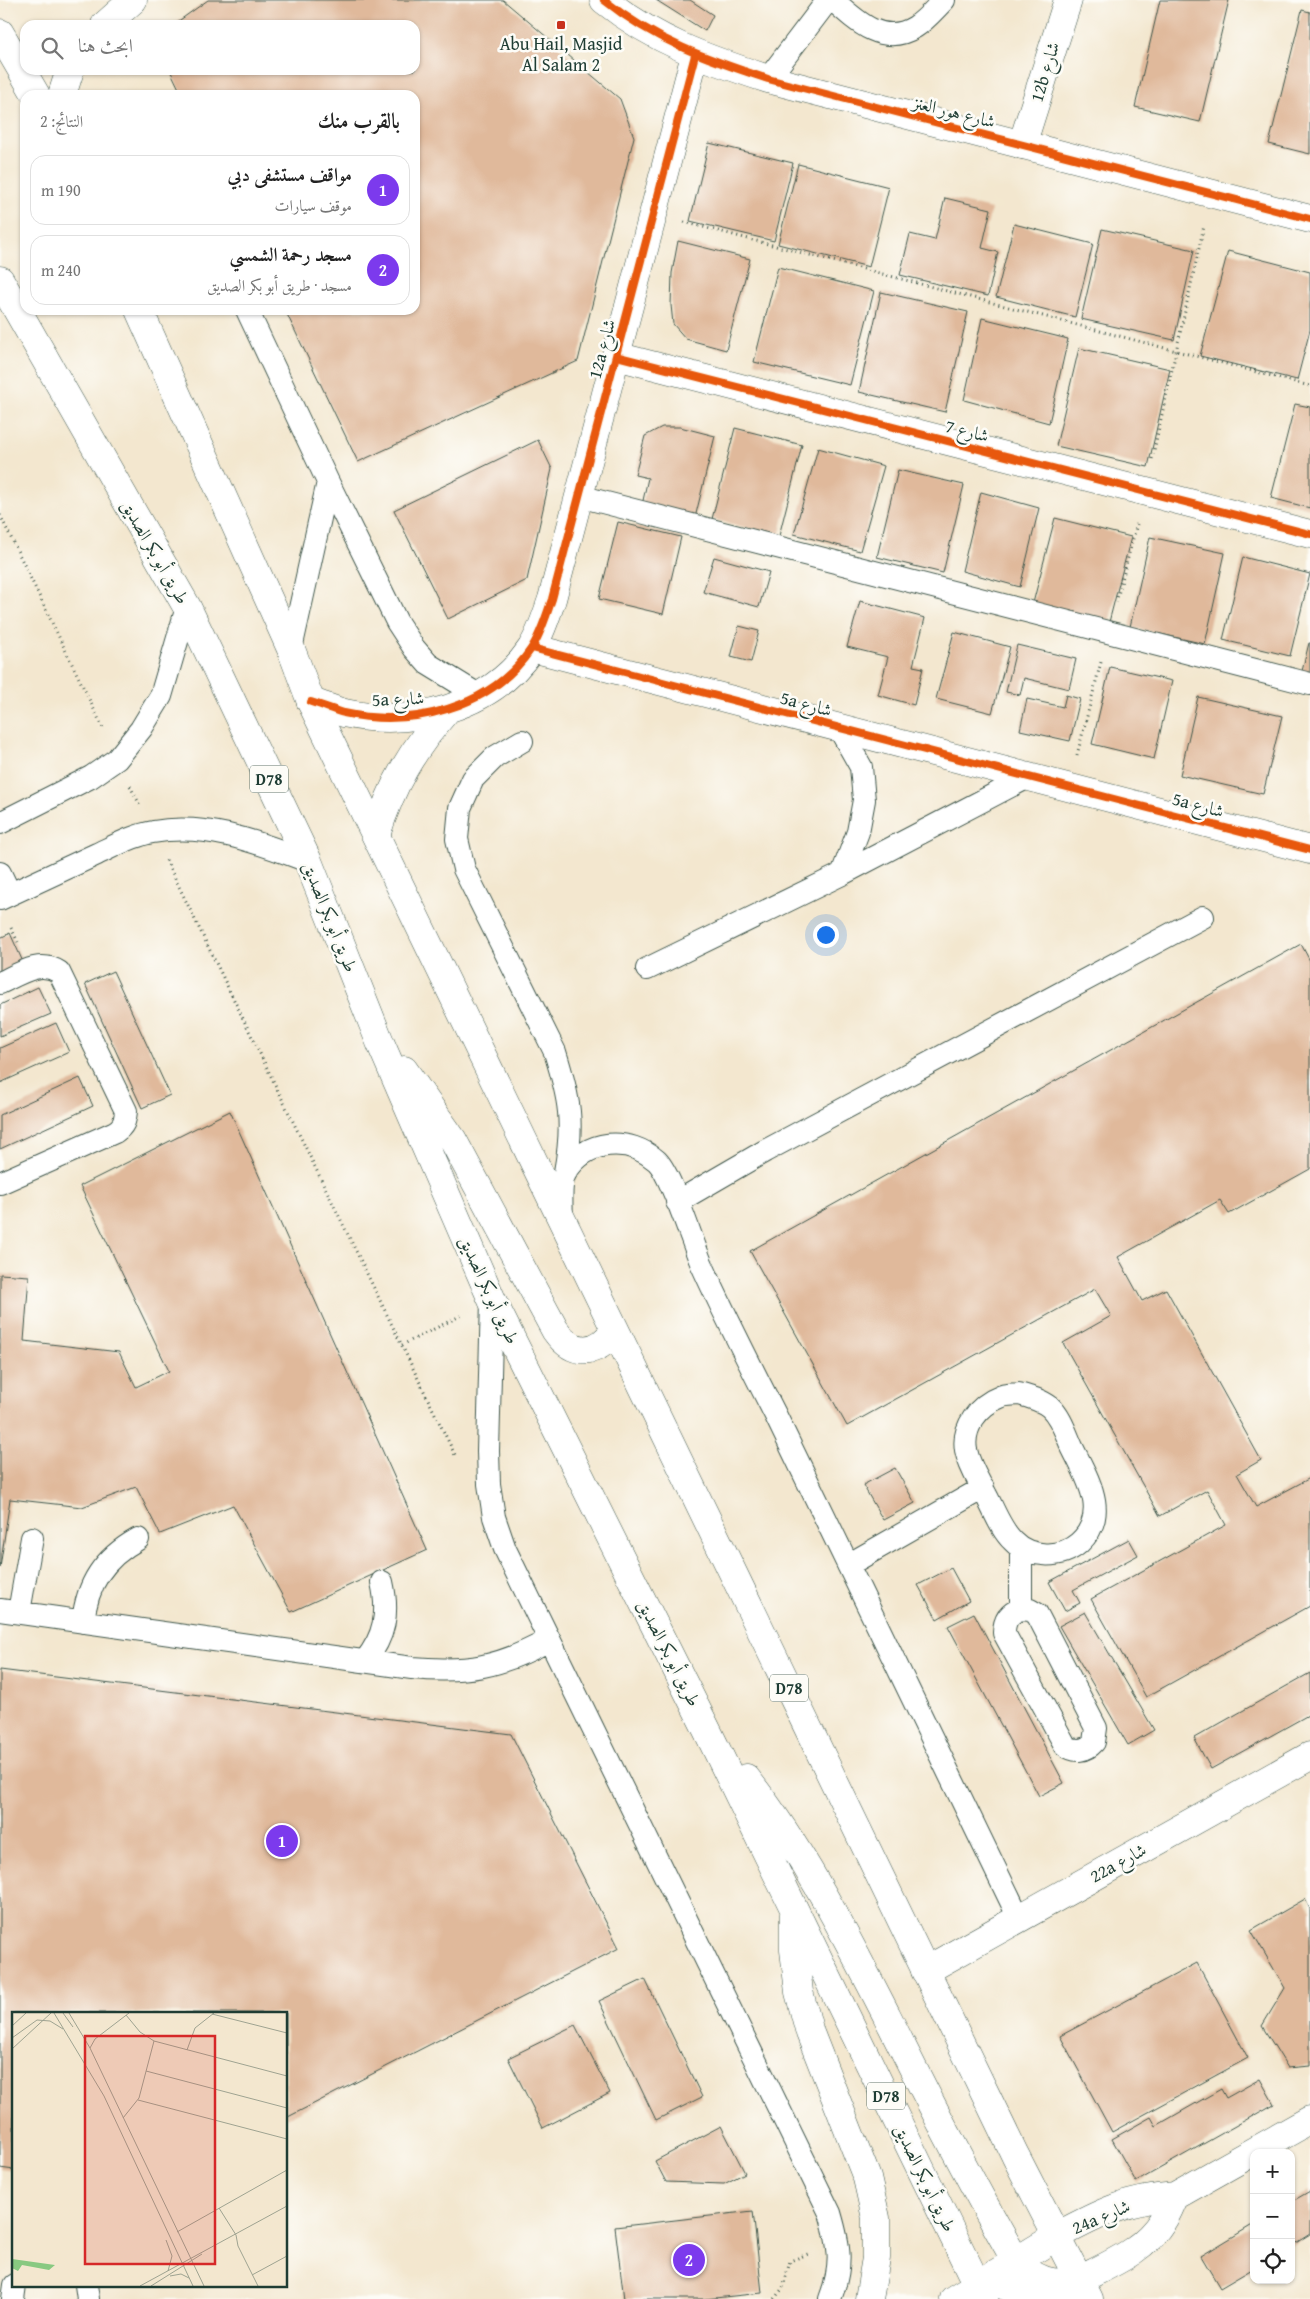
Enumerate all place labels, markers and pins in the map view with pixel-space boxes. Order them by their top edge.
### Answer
marker: Abu Hail, Masjid Al Salam 2 [555,19,567,31]
place label: Abu Hail, Masjid Al Salam 2 [500,30,623,78]
pin: 1 [266,1822,298,1860]
pin: 2 [673,2241,705,2279]

